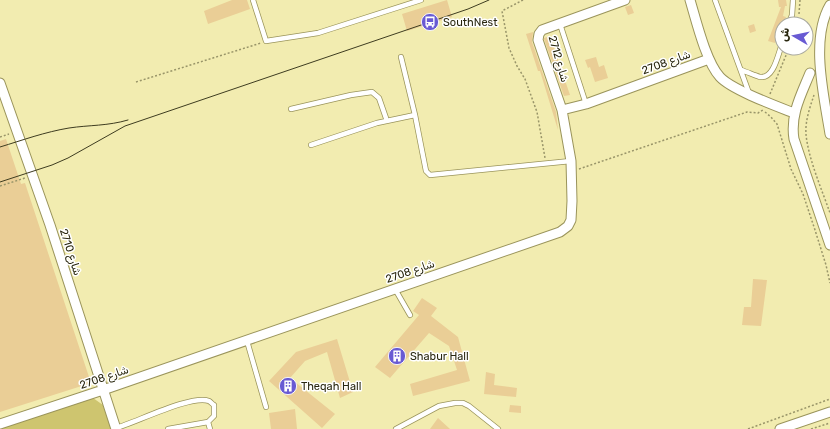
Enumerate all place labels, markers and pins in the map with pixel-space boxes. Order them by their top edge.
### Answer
bus stop icon: SouthNest [420,12,440,32]
place label: SouthNest [443,16,498,29]
building icon: Shabur Hall [387,346,407,366]
place label: Shabur Hall [410,350,469,363]
building icon: Theqah Hall [278,376,298,396]
place label: Theqah Hall [301,380,361,393]

